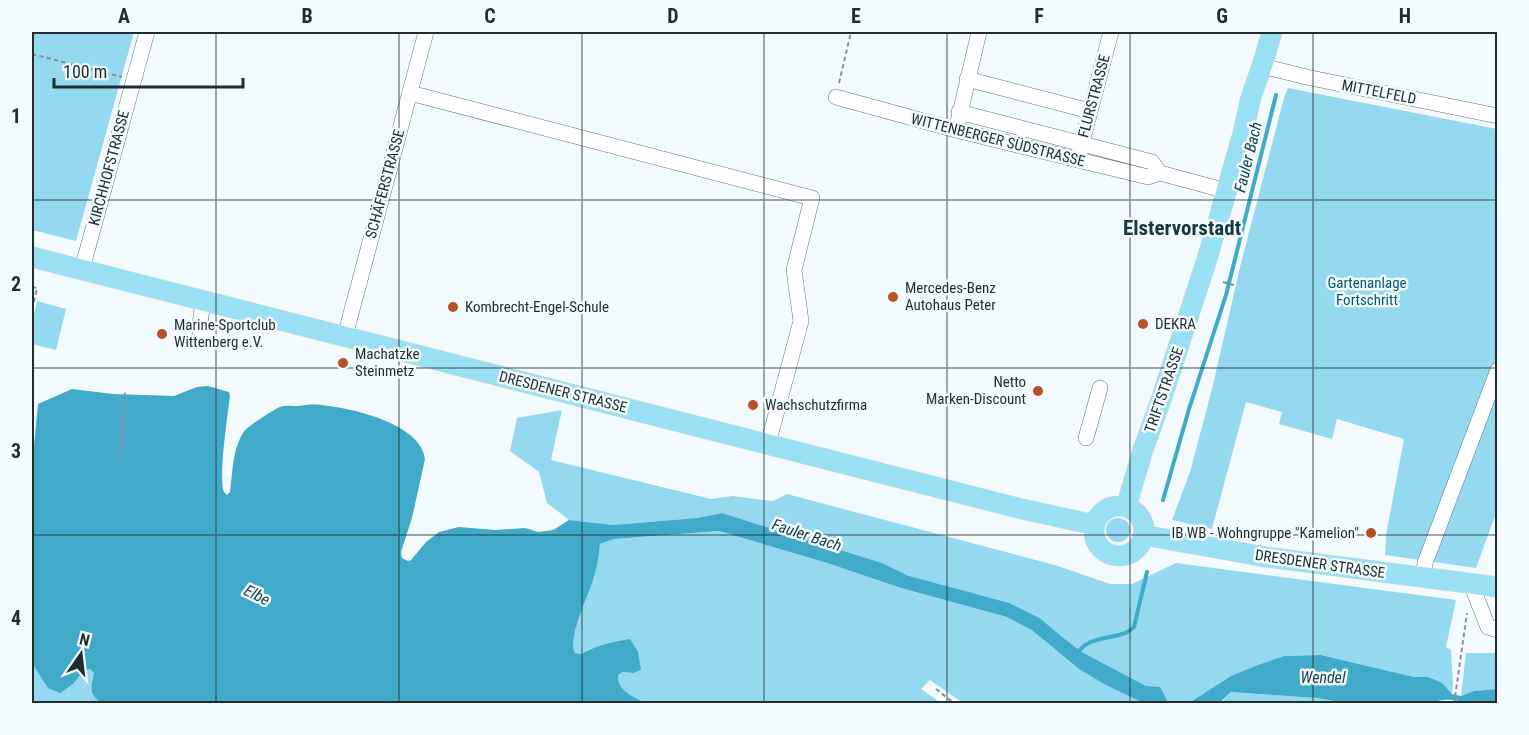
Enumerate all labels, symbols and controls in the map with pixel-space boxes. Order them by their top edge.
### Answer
text: A [118,4,130,28]
text: B [301,4,313,28]
text: C [484,4,496,28]
text: D [667,4,679,28]
text: E [851,4,861,28]
text: F [1034,4,1044,28]
text: G [1216,4,1228,28]
text: H [1399,4,1411,28]
scale bar [54,51,243,89]
street label: FLURSTRASSE [1074,52,1114,140]
text: 100 m [63,61,107,82]
street label: MITTELFELD [1340,76,1418,108]
text: 1 [11,104,21,128]
street label: KIRCHHOFSTRASSE [85,108,133,228]
street label: WITTENBERGER SÜDSTRASSE [909,110,1087,170]
water label: Fauler Bach [1230,120,1266,194]
street label: SCHÄFERSTRASSE [362,127,408,241]
district label: Elstervorstadt [1123,216,1241,240]
text: 2 [11,272,21,296]
park label: Gartenanlage Fortschritt [1327,274,1407,309]
place label: Mercedes-Benz Autohaus Peter [905,279,996,314]
marker: Mercedes-Benz Autohaus Peter [886,290,900,304]
place label: Kombrecht-Engel-Schule [465,298,609,316]
marker: Kombrecht-Engel-Schule [446,300,460,314]
place label: DEKRA [1155,315,1196,333]
place label: Marine-Sportclub Wittenberg e.V. [174,316,276,351]
marker: DEKRA [1136,317,1150,331]
marker: Marine-Sportclub Wittenberg e.V. [155,327,169,341]
place label: Machatzke Steinmetz [355,345,420,380]
street label: TRIFTSTRASSE [1141,345,1187,435]
marker: Machatzke Steinmetz [336,356,350,370]
street label: DRESDENER STRASSE [497,367,629,417]
place label: Netto Marken-Discount [926,373,1026,408]
marker: Netto Marken-Discount [1031,384,1045,398]
place label: Wachschutzfirma [765,396,867,414]
marker: Wachschutzfirma [746,398,760,412]
text: 3 [11,439,21,463]
water label: Fauler Bach [770,515,844,555]
place label: IB WB - Wohngruppe "Kamelion" [1171,524,1359,542]
marker: IB WB - Wohngruppe "Kamelion" [1364,526,1378,540]
street label: DRESDENER STRASSE [1254,546,1386,582]
water label: Elbe [241,581,273,609]
text: 4 [11,606,21,630]
north arrow [51,624,111,684]
text: N [77,630,92,650]
water label: Wendel [1301,668,1346,687]

